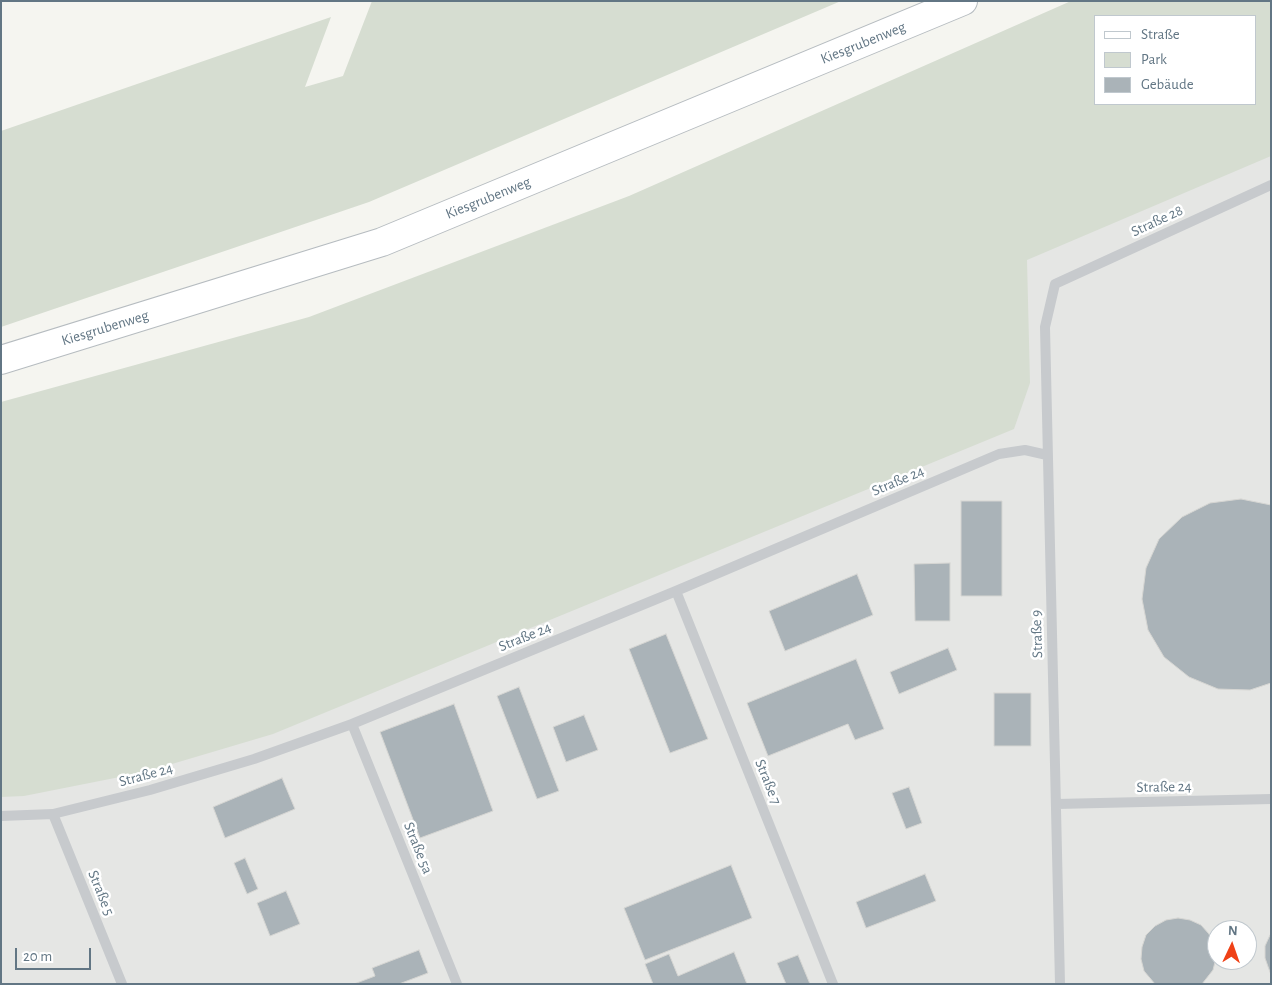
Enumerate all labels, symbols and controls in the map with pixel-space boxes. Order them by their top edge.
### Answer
legend [1094,15,1257,105]
street label: Kiesgrubenweg [818,18,908,68]
text: Straße [1141,27,1180,42]
text: Park [1141,52,1167,67]
text: Gebäude [1141,77,1194,92]
street label: Kiesgrubenweg [443,173,533,223]
street label: Straße 28 [1128,201,1186,241]
street label: Kiesgrubenweg [59,306,151,350]
street label: Straße 24 [869,462,927,500]
street label: Straße 9 [1027,610,1047,658]
street label: Straße 24 [496,618,554,656]
street label: Straße 7 [751,757,785,807]
street label: Straße 24 [117,759,175,791]
street label: Straße 24 [1136,778,1192,796]
street label: Straße 5a [399,819,437,877]
street label: Straße 5 [84,868,118,918]
north arrow [1207,920,1257,970]
text: N [1227,924,1238,938]
scale bar [18,938,94,970]
text: 20 m [23,949,52,964]

